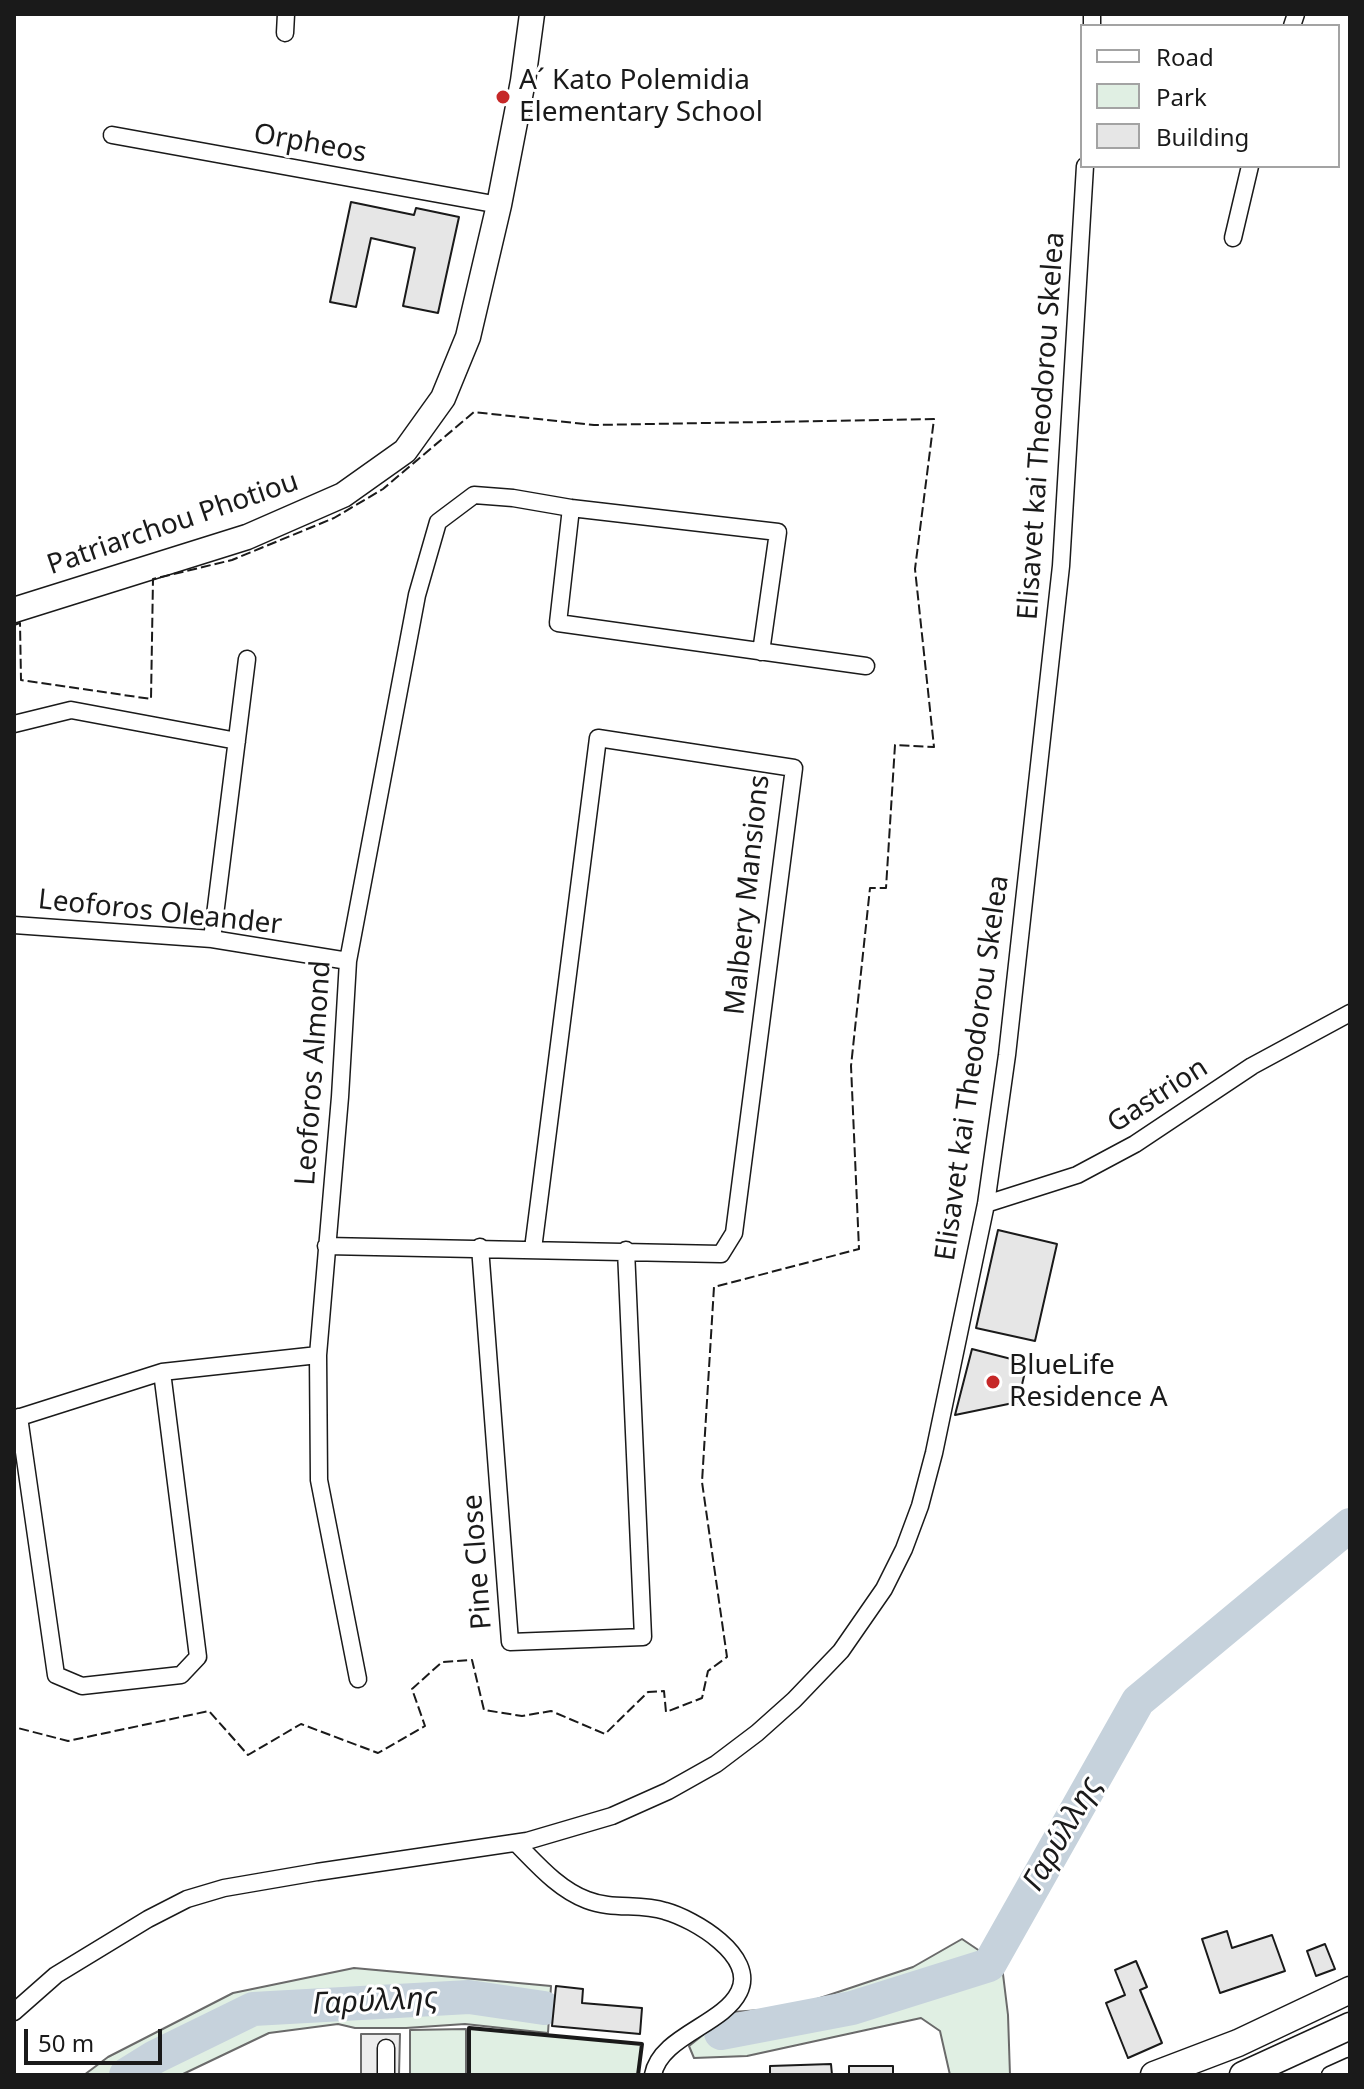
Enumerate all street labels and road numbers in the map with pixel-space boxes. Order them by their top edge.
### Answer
street label: Orpheos [251,118,369,170]
street label: Elisavet kai Theodorou Skelea [1012,231,1072,621]
street label: Patriarchou Photiou [43,465,303,583]
street label: Malbery Mansions [719,773,777,1017]
street label: Elisavet kai Theodorou Skelea [929,873,1017,1263]
street label: Leoforos Oleander [36,883,284,943]
street label: Leoforos Almond [289,959,339,1187]
street label: Gastrion [1102,1051,1214,1141]
street label: Pine Close [457,1493,499,1631]

